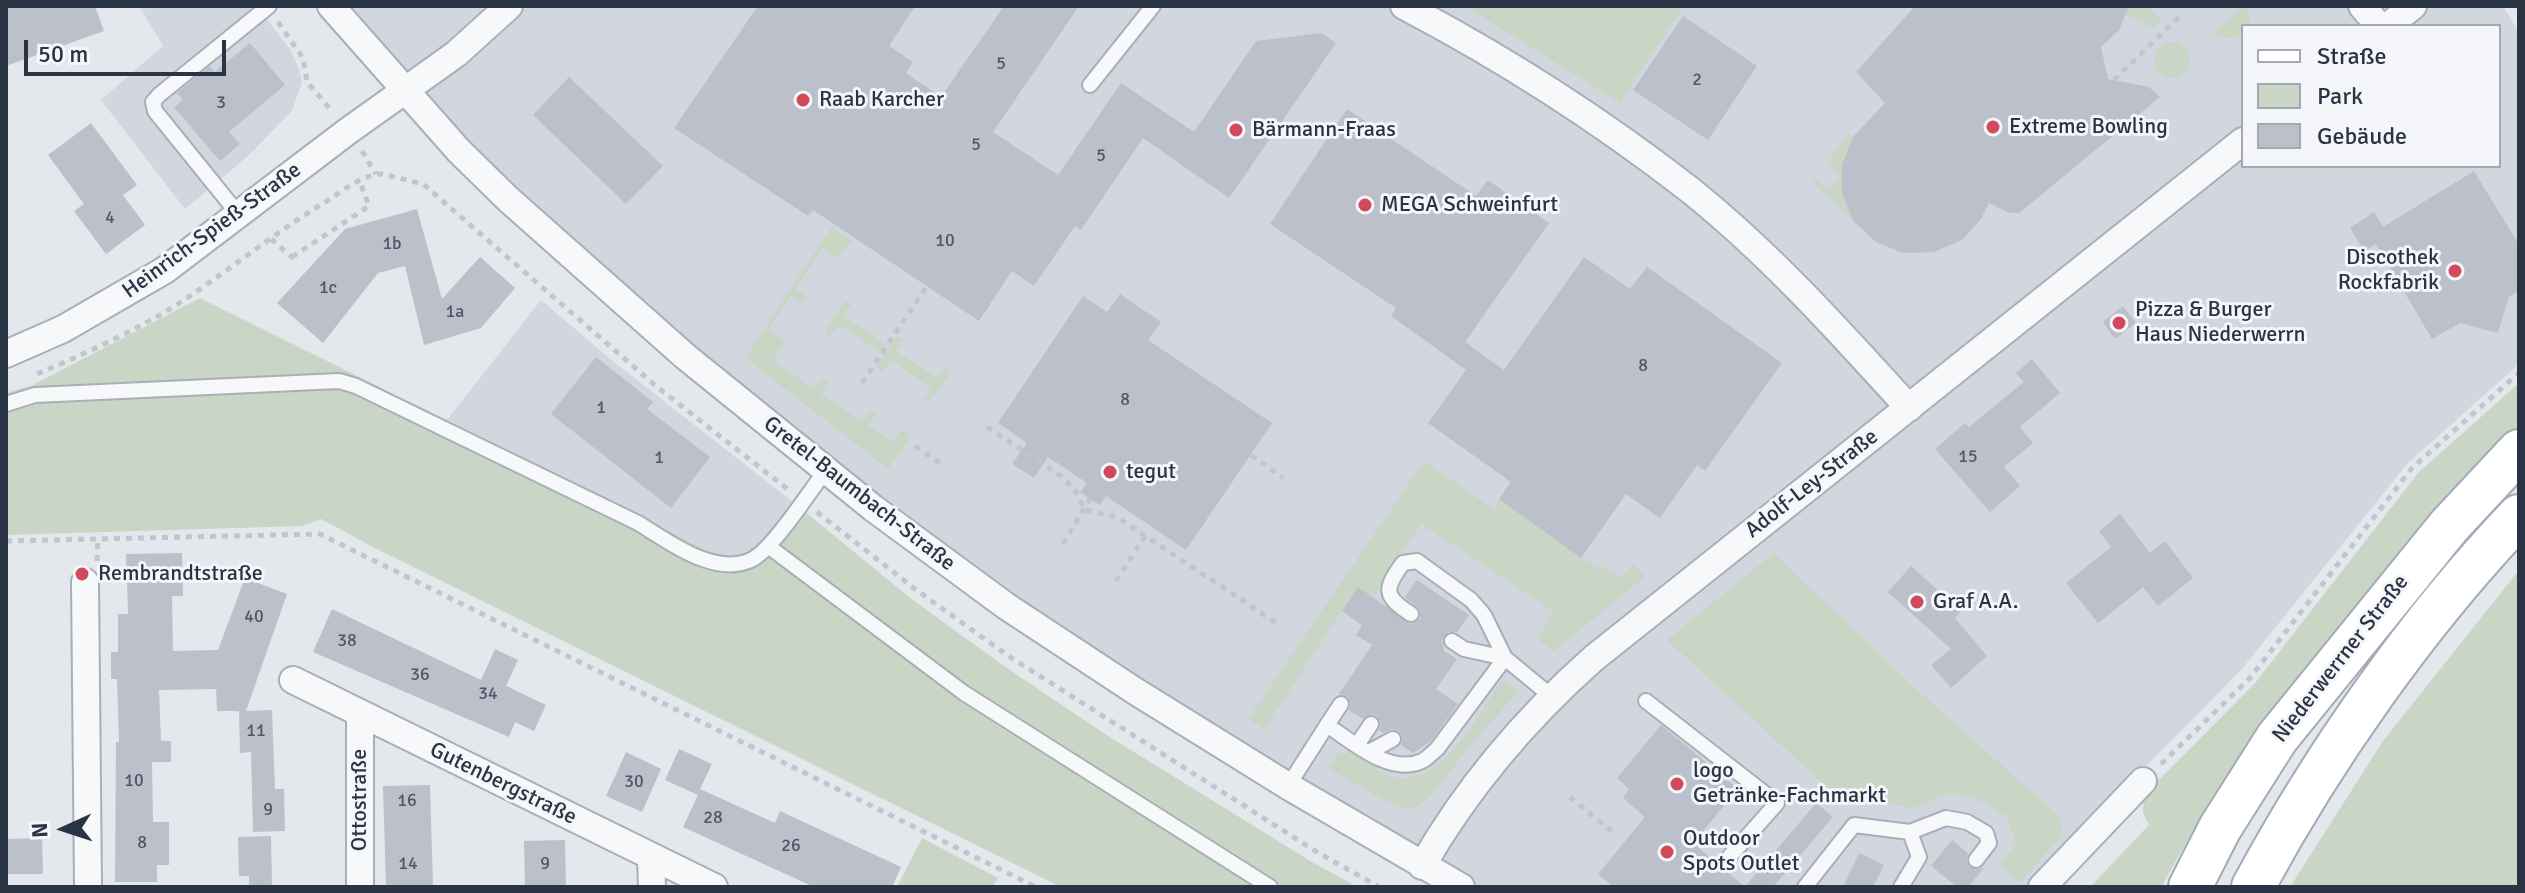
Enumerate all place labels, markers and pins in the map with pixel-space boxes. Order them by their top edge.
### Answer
place label: Raab Karcher [819,87,944,113]
marker: Raab Karcher [794,91,812,109]
place label: Extreme Bowling [2009,114,2168,140]
place label: Bärmann-Fraas [1252,117,1396,143]
marker: Extreme Bowling [1984,118,2002,136]
marker: Bärmann-Fraas [1227,121,1245,139]
place label: MEGA Schweinfurt [1381,192,1558,218]
marker: MEGA Schweinfurt [1356,196,1374,214]
place label: Discothek Rockfabrik [2338,245,2439,296]
marker: Discothek Rockfabrik [2446,262,2464,280]
place label: Pizza & Burger Haus Niederwerrn [2135,297,2305,348]
marker: Pizza & Burger Haus Niederwerrn [2110,314,2128,332]
place label: tegut [1126,459,1176,485]
marker: tegut [1101,463,1119,481]
place label: Rembrandtstraße [98,561,263,587]
marker: Rembrandtstraße [73,565,91,583]
place label: Graf A.A. [1933,589,2019,615]
marker: Graf A.A. [1908,593,1926,611]
place label: logo Getränke-Fachmarkt [1693,758,1886,810]
marker: logo Getränke-Fachmarkt [1668,775,1686,793]
place label: Outdoor Spots Outlet [1683,826,1799,878]
marker: Outdoor Spots Outlet [1658,843,1676,861]

